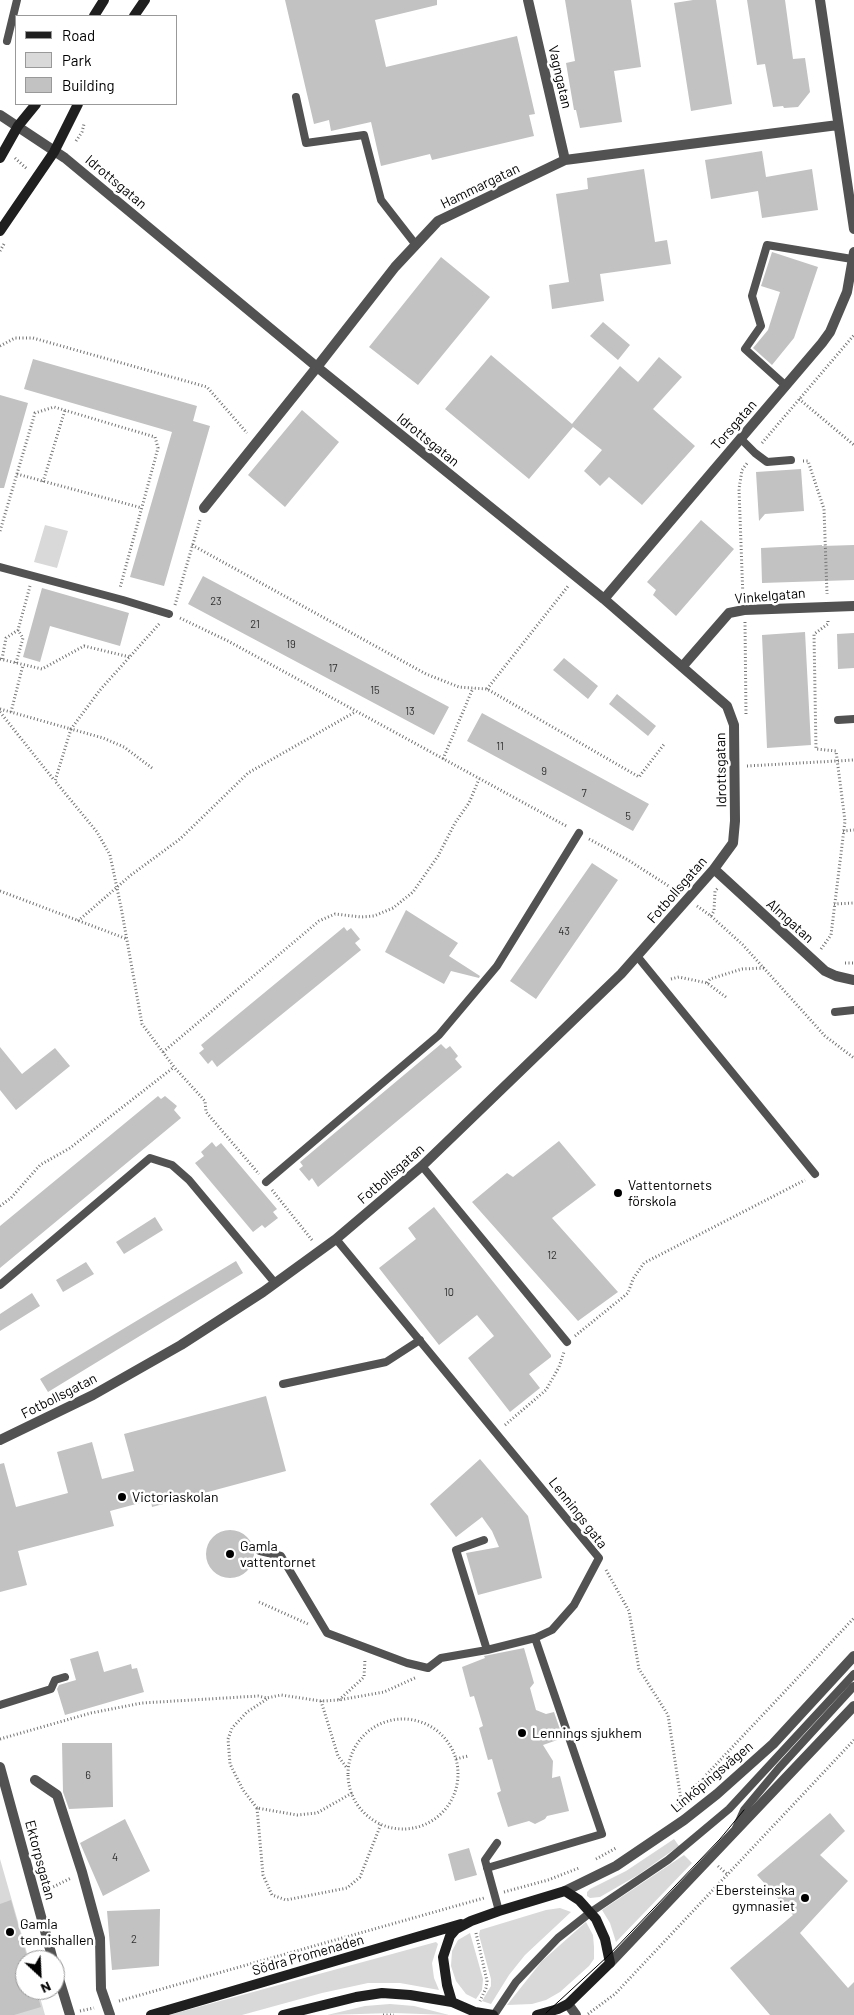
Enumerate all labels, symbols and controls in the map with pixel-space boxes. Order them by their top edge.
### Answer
legend [15,15,178,105]
text: Road [62,26,95,44]
street label: Vagngatan [545,44,575,110]
text: Park [62,51,91,69]
text: Building [62,76,115,94]
street label: Idrottsgatan [82,151,150,213]
street label: Hammargatan [438,160,522,212]
street label: Torsgatan [708,397,760,453]
street label: Idrottsgatan [394,410,462,470]
street label: Vinkelgatan [734,585,806,607]
house number: 23 [210,594,222,608]
house number: 21 [250,617,260,631]
house number: 19 [286,637,296,651]
house number: 17 [328,661,338,675]
house number: 15 [370,683,380,697]
house number: 13 [405,704,415,718]
street label: Idrottsgatan [712,732,730,808]
house number: 11 [496,739,504,753]
house number: 9 [541,764,547,778]
house number: 7 [581,786,587,800]
house number: 5 [625,809,631,823]
street label: Fotbollsgatan [644,853,710,927]
street label: Almgatan [763,895,817,947]
house number: 43 [558,924,570,938]
street label: Fotbollsgatan [354,1141,428,1207]
place label: Vattentornets förskola [628,1177,712,1210]
marker: Vattentornets förskola [612,1187,624,1199]
house number: 12 [547,1248,557,1262]
house number: 10 [444,1285,454,1299]
street label: Fotbollsgatan [18,1370,100,1422]
street label: Lennings gata [545,1474,611,1552]
place label: Victoriaskolan [132,1489,218,1505]
marker: Victoriaskolan [116,1491,128,1503]
place label: Gamla vattentornet [240,1538,316,1570]
marker: Gamla vattentornet [224,1548,236,1560]
place label: Lennings sjukhem [532,1725,642,1741]
marker: Lennings sjukhem [516,1727,528,1739]
street label: Linköpingsvägen [668,1738,756,1816]
house number: 6 [85,1768,91,1782]
street label: Ektorpsgatan [21,1818,59,1902]
house number: 4 [112,1850,118,1864]
place label: Ebersteinska gymnasiet [716,1882,795,1914]
marker: Ebersteinska gymnasiet [799,1892,811,1904]
place label: Gamla tennishallen [20,1916,94,1948]
marker: Gamla tennishallen [4,1926,16,1938]
street label: Södra Promenaden [250,1931,366,1979]
house number: 2 [131,1932,137,1946]
north arrow [15,1950,65,2000]
text: N [38,1978,54,1998]

